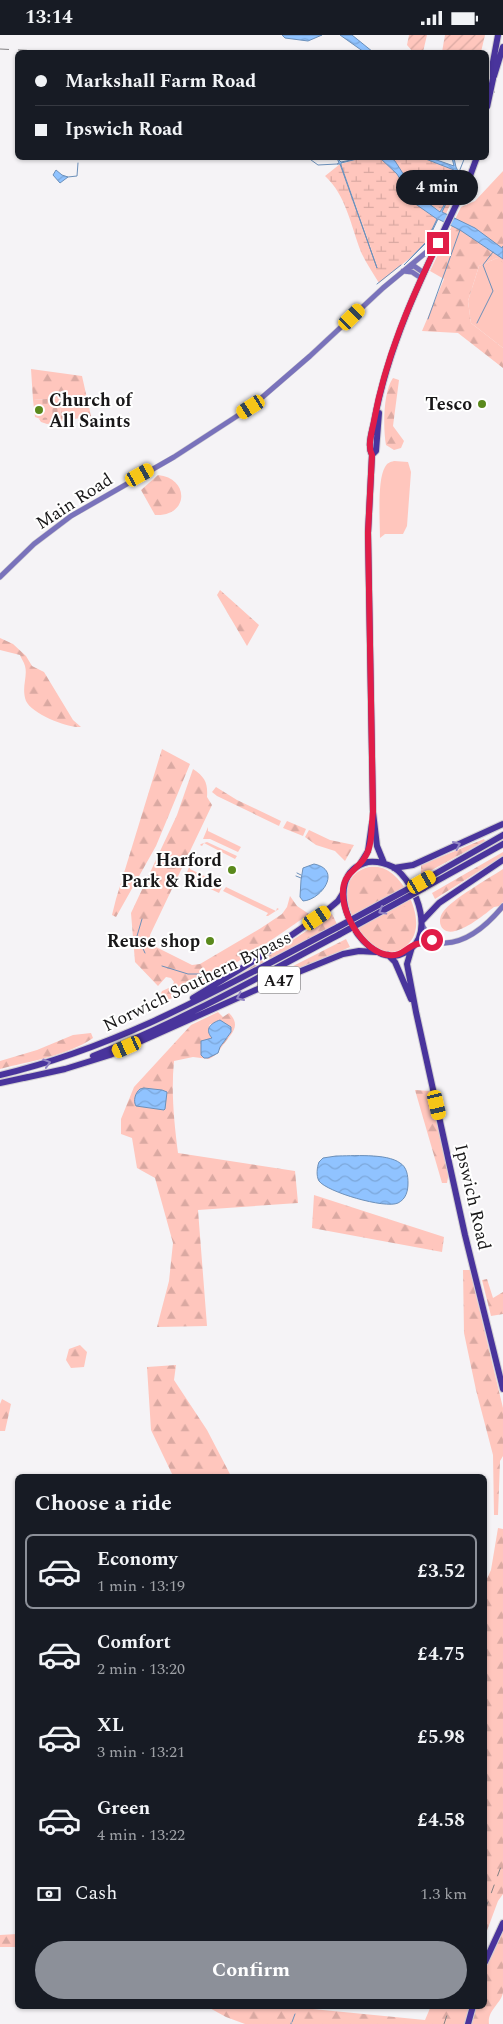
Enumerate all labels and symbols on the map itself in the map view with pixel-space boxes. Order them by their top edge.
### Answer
callout: 4 min [397,171,479,205]
route end [427,232,449,254]
car [336,301,367,333]
place label: Church of All Saints [49,387,133,435]
place label: Tesco [425,391,472,418]
car [234,393,267,421]
marker: Tesco [476,398,488,410]
marker: Church of All Saints [33,404,45,416]
car [123,461,156,489]
street label: Main Road [30,466,118,537]
one-way arrow [452,840,461,851]
place label: Harford Park & Ride [121,847,222,895]
marker: Harford Park & Ride [226,864,238,876]
car [405,868,438,896]
car [300,903,333,933]
one-way arrow [379,905,388,915]
street label: Norwich Southern Bypass [99,924,296,1039]
place label: Reuse shop [107,928,200,955]
route start [421,929,443,951]
marker: Reuse shop [204,935,216,947]
road number: A47 [258,967,300,993]
one-way arrow [236,991,245,1002]
car [110,1034,143,1060]
one-way arrow [43,1059,51,1069]
car [426,1089,447,1121]
street label: Ipswich Road [447,1141,498,1253]

